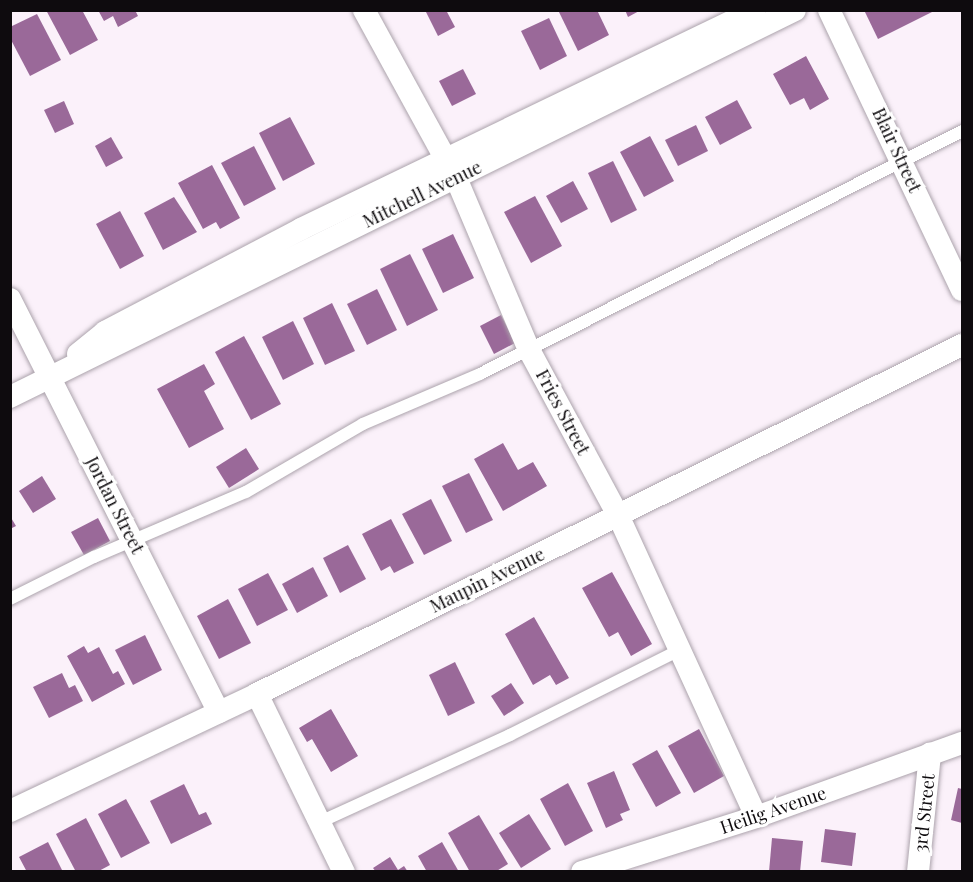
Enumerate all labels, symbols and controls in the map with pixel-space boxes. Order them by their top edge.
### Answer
street label: Blair Street [868,104,926,196]
street label: Mitchell Avenue [359,156,485,232]
street label: Fries Street [532,366,594,458]
street label: Jordan Street [81,453,149,557]
street label: Maupin Avenue [426,543,548,617]
street label: 3rd Street [909,773,939,853]
street label: Heilig Avenue [717,782,829,838]

